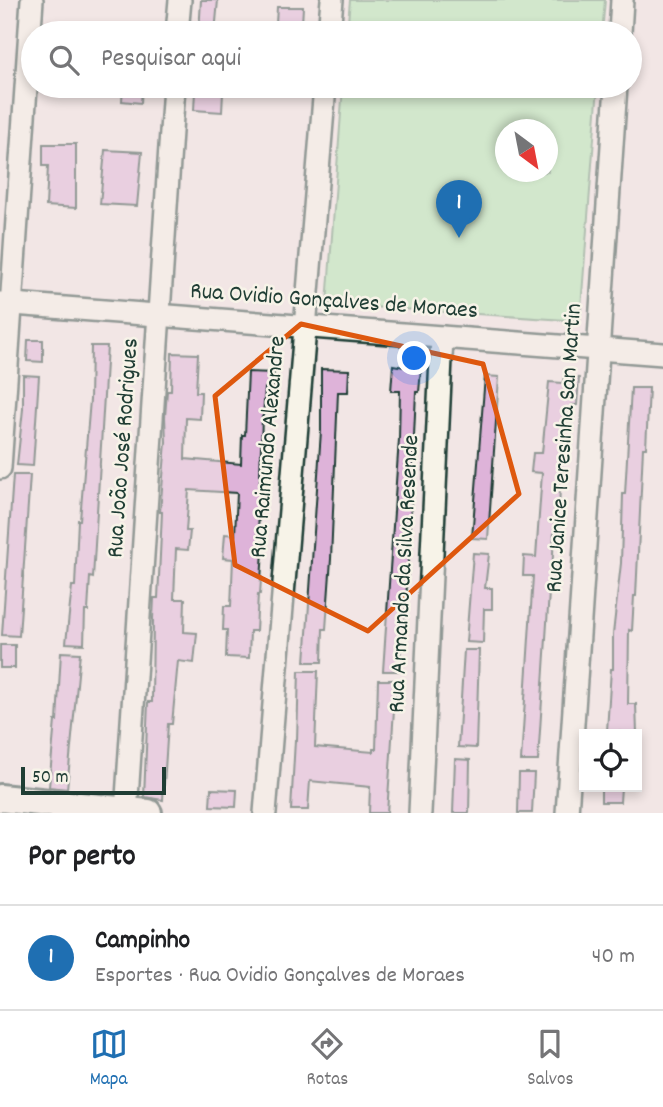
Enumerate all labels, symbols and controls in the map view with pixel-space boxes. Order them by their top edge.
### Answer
search box [21,21,642,98]
icon: search [45,41,83,79]
text: Pesquisar aqui [101,41,241,78]
north arrow [495,119,558,182]
pin: 1 [436,180,482,238]
street label: Rua Ovidio Gonçalves de Moraes [189,275,479,329]
street label: Rua Janice Teresinha San Martin [538,302,592,594]
street label: Rua Raimundo Alexandre [242,335,296,559]
street label: Rua João José Rodrigues [99,337,149,559]
your location [397,341,431,375]
street label: Rua Armando da Silva Resende [381,434,429,714]
map controls [579,729,642,792]
button: locate [579,729,642,792]
scale bar [21,764,166,796]
text: 50 m [32,765,69,792]
text: Por perto [28,837,136,880]
text: Campinho [95,923,190,960]
text: 1 [48,941,54,974]
text: 40 m [592,941,635,974]
text: Esportes · Rua Ovidio Gonçalves de Moraes [95,960,465,993]
tab: Mapa [90,1025,128,1094]
tab: Rotas [307,1025,348,1094]
tab: Salvos [527,1025,573,1094]

